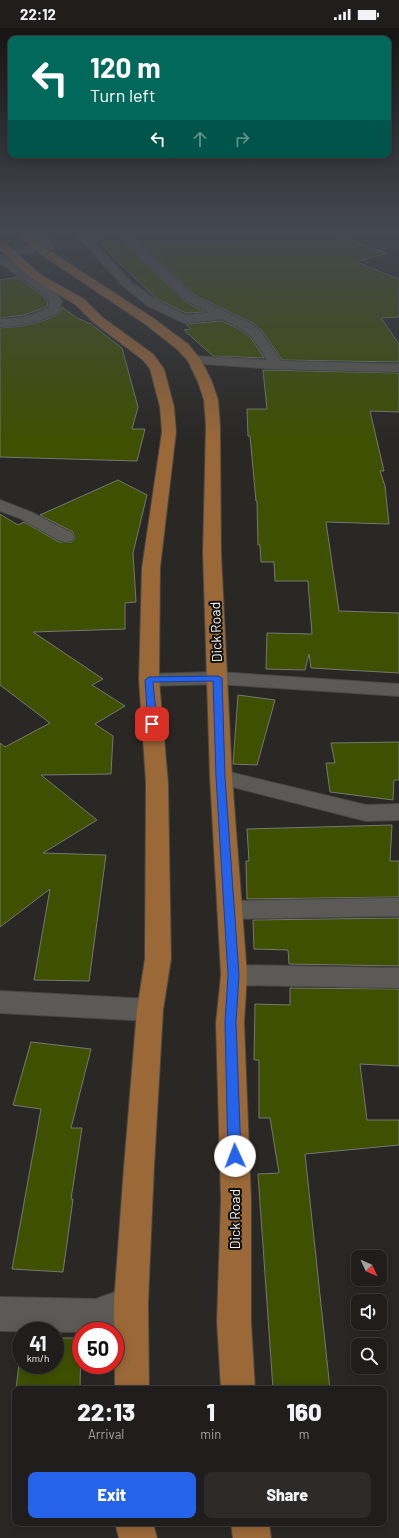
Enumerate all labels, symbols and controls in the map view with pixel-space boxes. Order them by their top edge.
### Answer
text: 22:12 [20,5,56,23]
text: 120 m [90,50,161,84]
icon: left [24,52,76,104]
text: Turn left [90,84,156,106]
icon: left [147,128,169,150]
icon: ahead [189,128,211,150]
icon: right [231,128,253,150]
street label: Dick Road [206,602,225,662]
pin [135,707,169,741]
icon: arrive [141,713,163,735]
position arrow [214,1135,256,1177]
street label: Dick Road [226,1189,243,1249]
north arrow [351,1250,387,1286]
map controls [351,1250,387,1374]
button: sound [351,1294,387,1330]
speed limit sign: 50 [72,1322,124,1374]
text: 41 [29,1331,47,1355]
button: search [351,1338,387,1374]
text: km/h [27,1352,49,1364]
text: 22:13 [77,1397,135,1426]
text: 1 [207,1397,215,1426]
text: 160 [286,1397,322,1426]
text: Arrival [88,1426,124,1442]
text: min [200,1426,221,1442]
text: m [299,1426,310,1442]
button: Exit [28,1472,196,1518]
button: Share [204,1472,371,1518]

